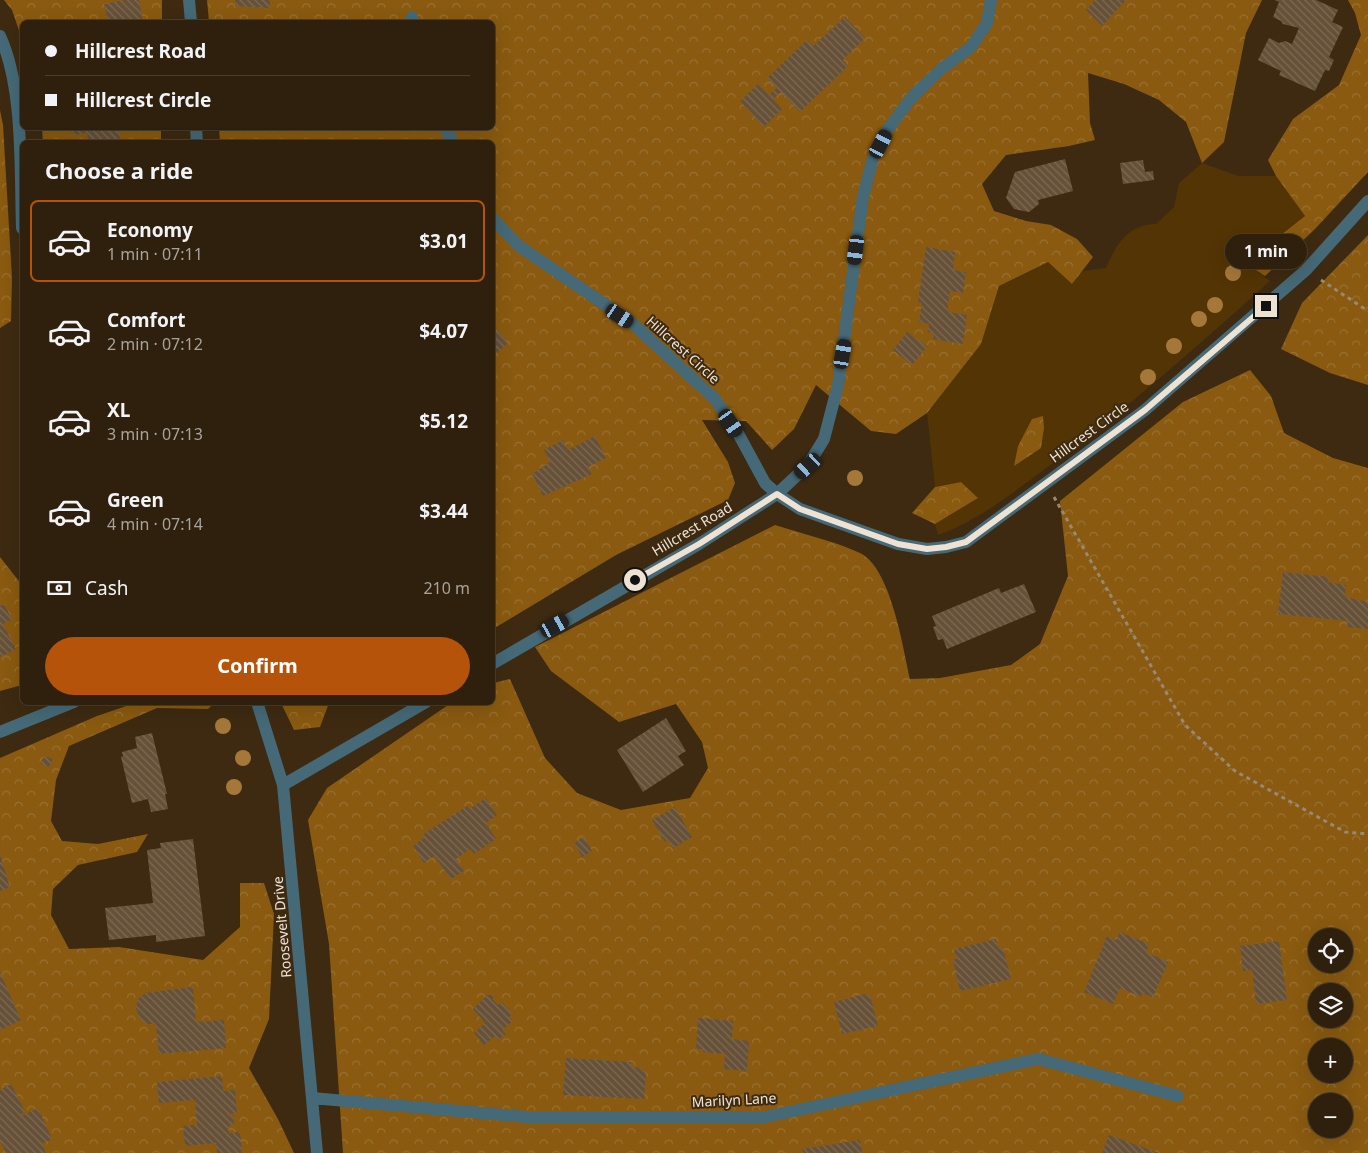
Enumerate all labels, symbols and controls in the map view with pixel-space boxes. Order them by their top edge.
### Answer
text: Hillcrest Road [75,38,206,64]
text: Hillcrest Circle [75,87,211,113]
car [867,127,894,161]
text: Choose a ride [45,155,193,185]
text: Economy [107,217,193,243]
icon: car [47,219,92,264]
text: $3.01 [419,228,468,254]
car [846,234,865,266]
callout: 1 min [1225,234,1307,268]
text: 1 min [1244,240,1288,262]
text: 1 min · 07:11 [107,243,203,265]
route end [1255,295,1277,317]
car [603,301,636,331]
text: Comfort [107,307,186,333]
icon: car [47,309,92,354]
street label: Hillcrest Circle [642,311,724,388]
text: $4.07 [419,318,468,344]
text: 2 min · 07:12 [107,333,203,355]
car [833,338,852,370]
text: XL [107,397,130,423]
street label: Hillcrest Circle [1046,397,1132,467]
icon: car [47,399,92,444]
car [716,406,745,440]
text: $5.12 [419,408,468,434]
text: 3 min · 07:13 [107,423,203,445]
car [791,450,824,482]
text: Green [107,487,164,513]
icon: car [47,489,92,534]
street label: Hillcrest Road [648,497,735,560]
text: $3.44 [419,498,468,524]
text: 4 min · 07:14 [107,513,203,535]
route start [624,569,646,591]
icon: cash [45,574,73,602]
text: Cash [85,575,129,601]
text: 210 m [423,577,470,599]
car [538,612,571,640]
button: Confirm [45,637,470,695]
street label: Roosevelt Drive [268,875,295,979]
map controls [1308,928,1353,1138]
button: locate [1308,928,1353,973]
button: layers [1308,983,1353,1028]
button: + [1308,1038,1353,1083]
street label: Marilyn Lane [691,1088,777,1111]
button: − [1308,1093,1353,1138]

